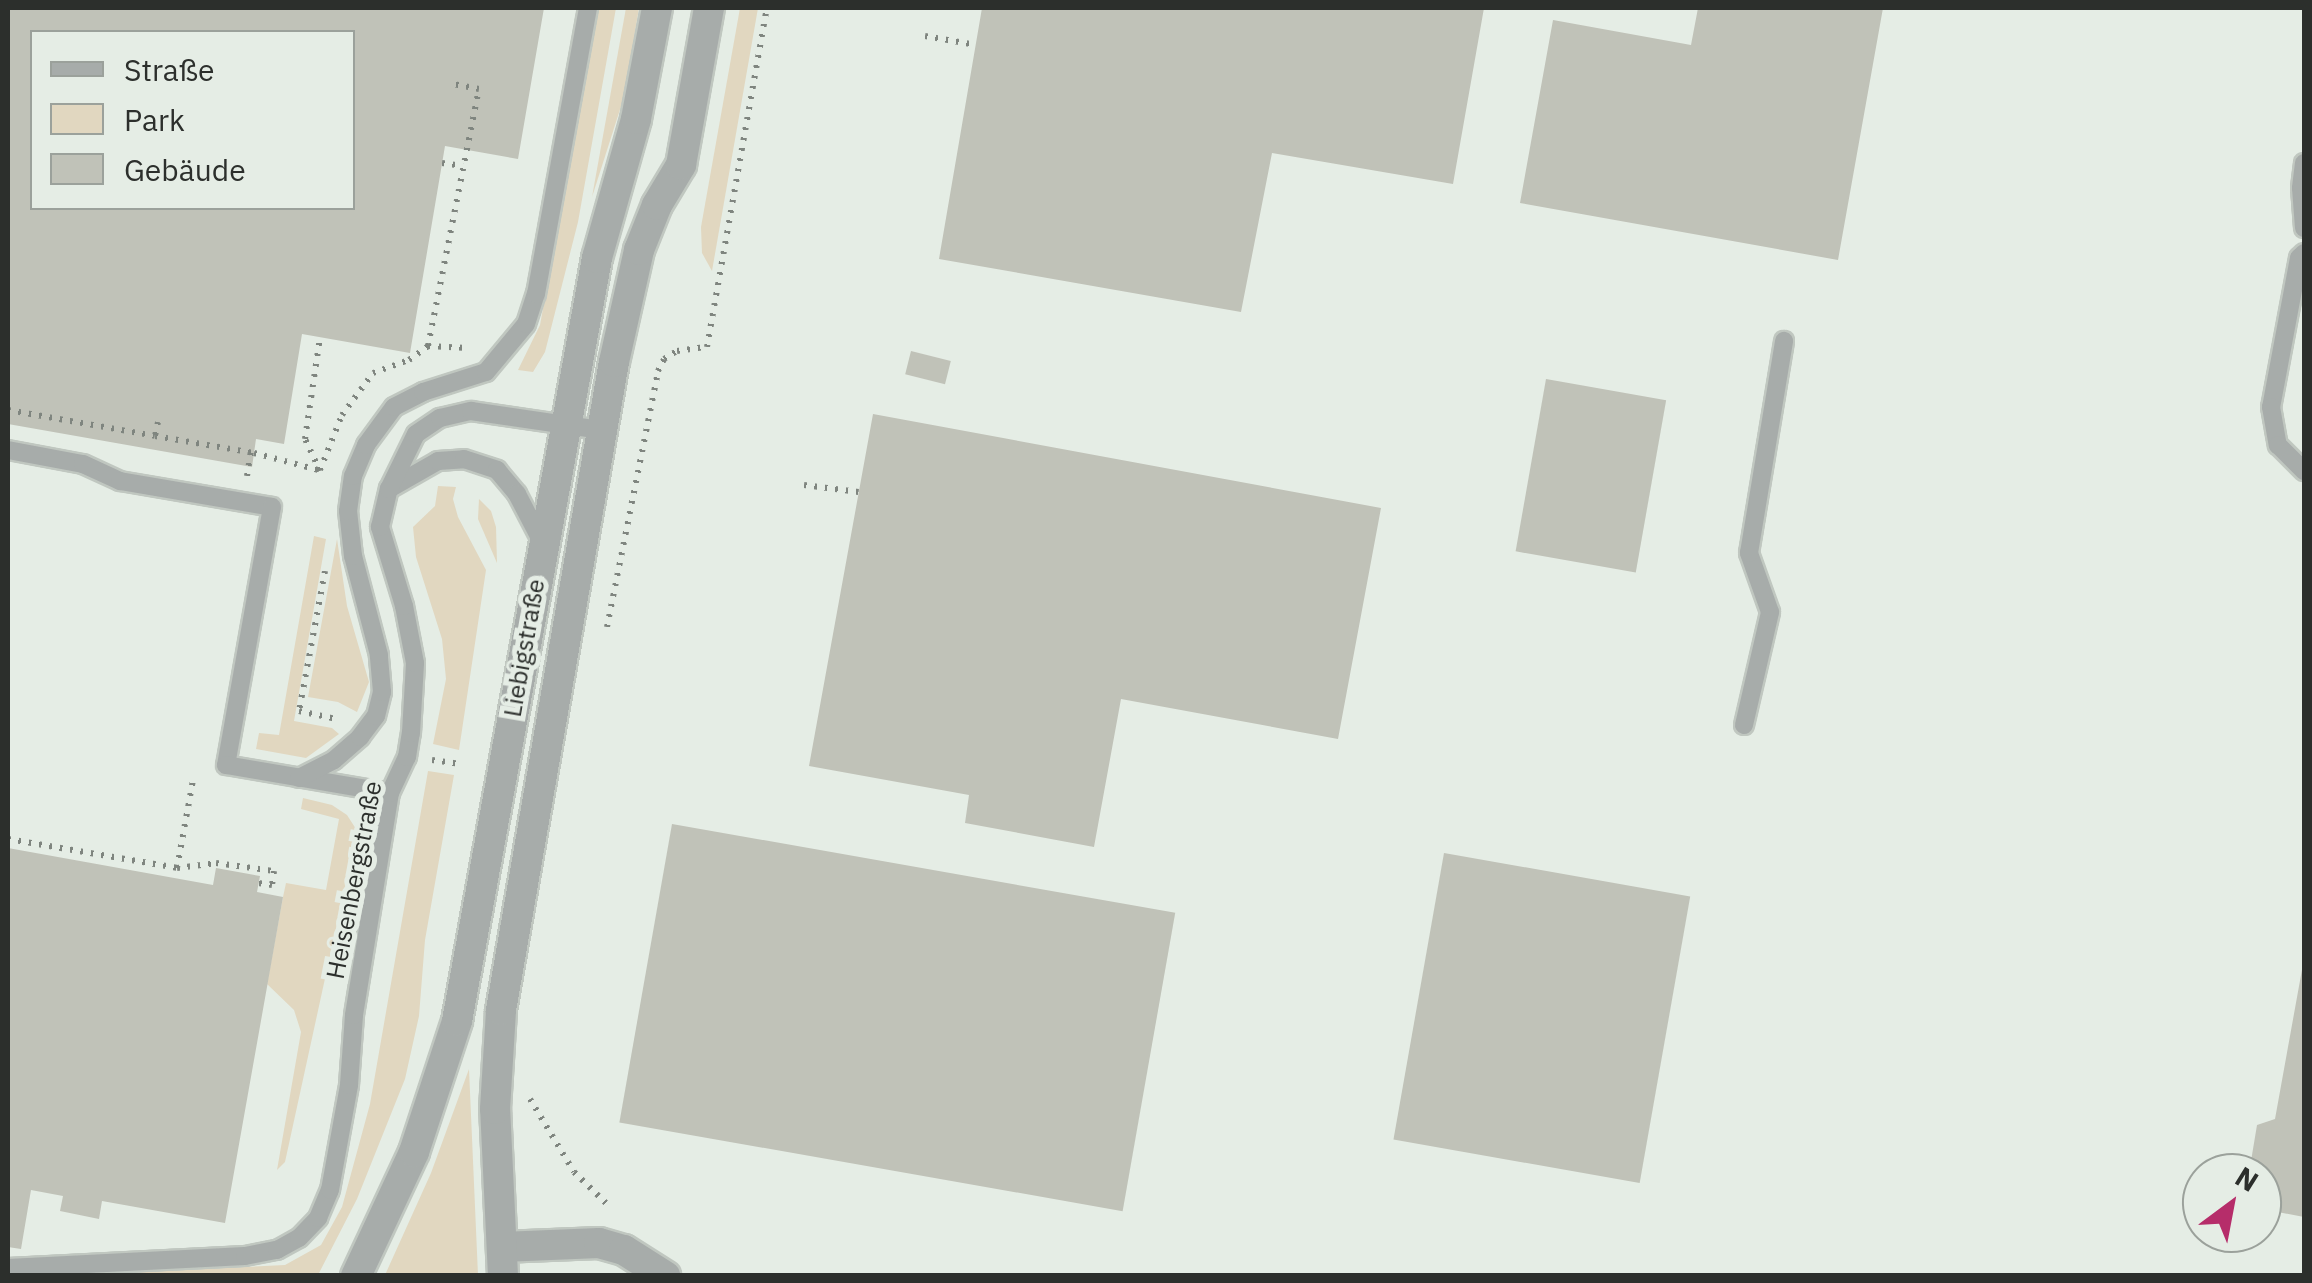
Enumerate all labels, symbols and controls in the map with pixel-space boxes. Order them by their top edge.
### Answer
legend [30,30,355,210]
text: Straße [124,50,215,89]
text: Park [124,100,185,139]
text: Gebäude [124,150,246,189]
street label: Liebigstraße [497,577,551,719]
street label: Heisenbergstraße [320,779,388,981]
north arrow [2182,1153,2282,1253]
text: N [2229,1158,2266,1200]

